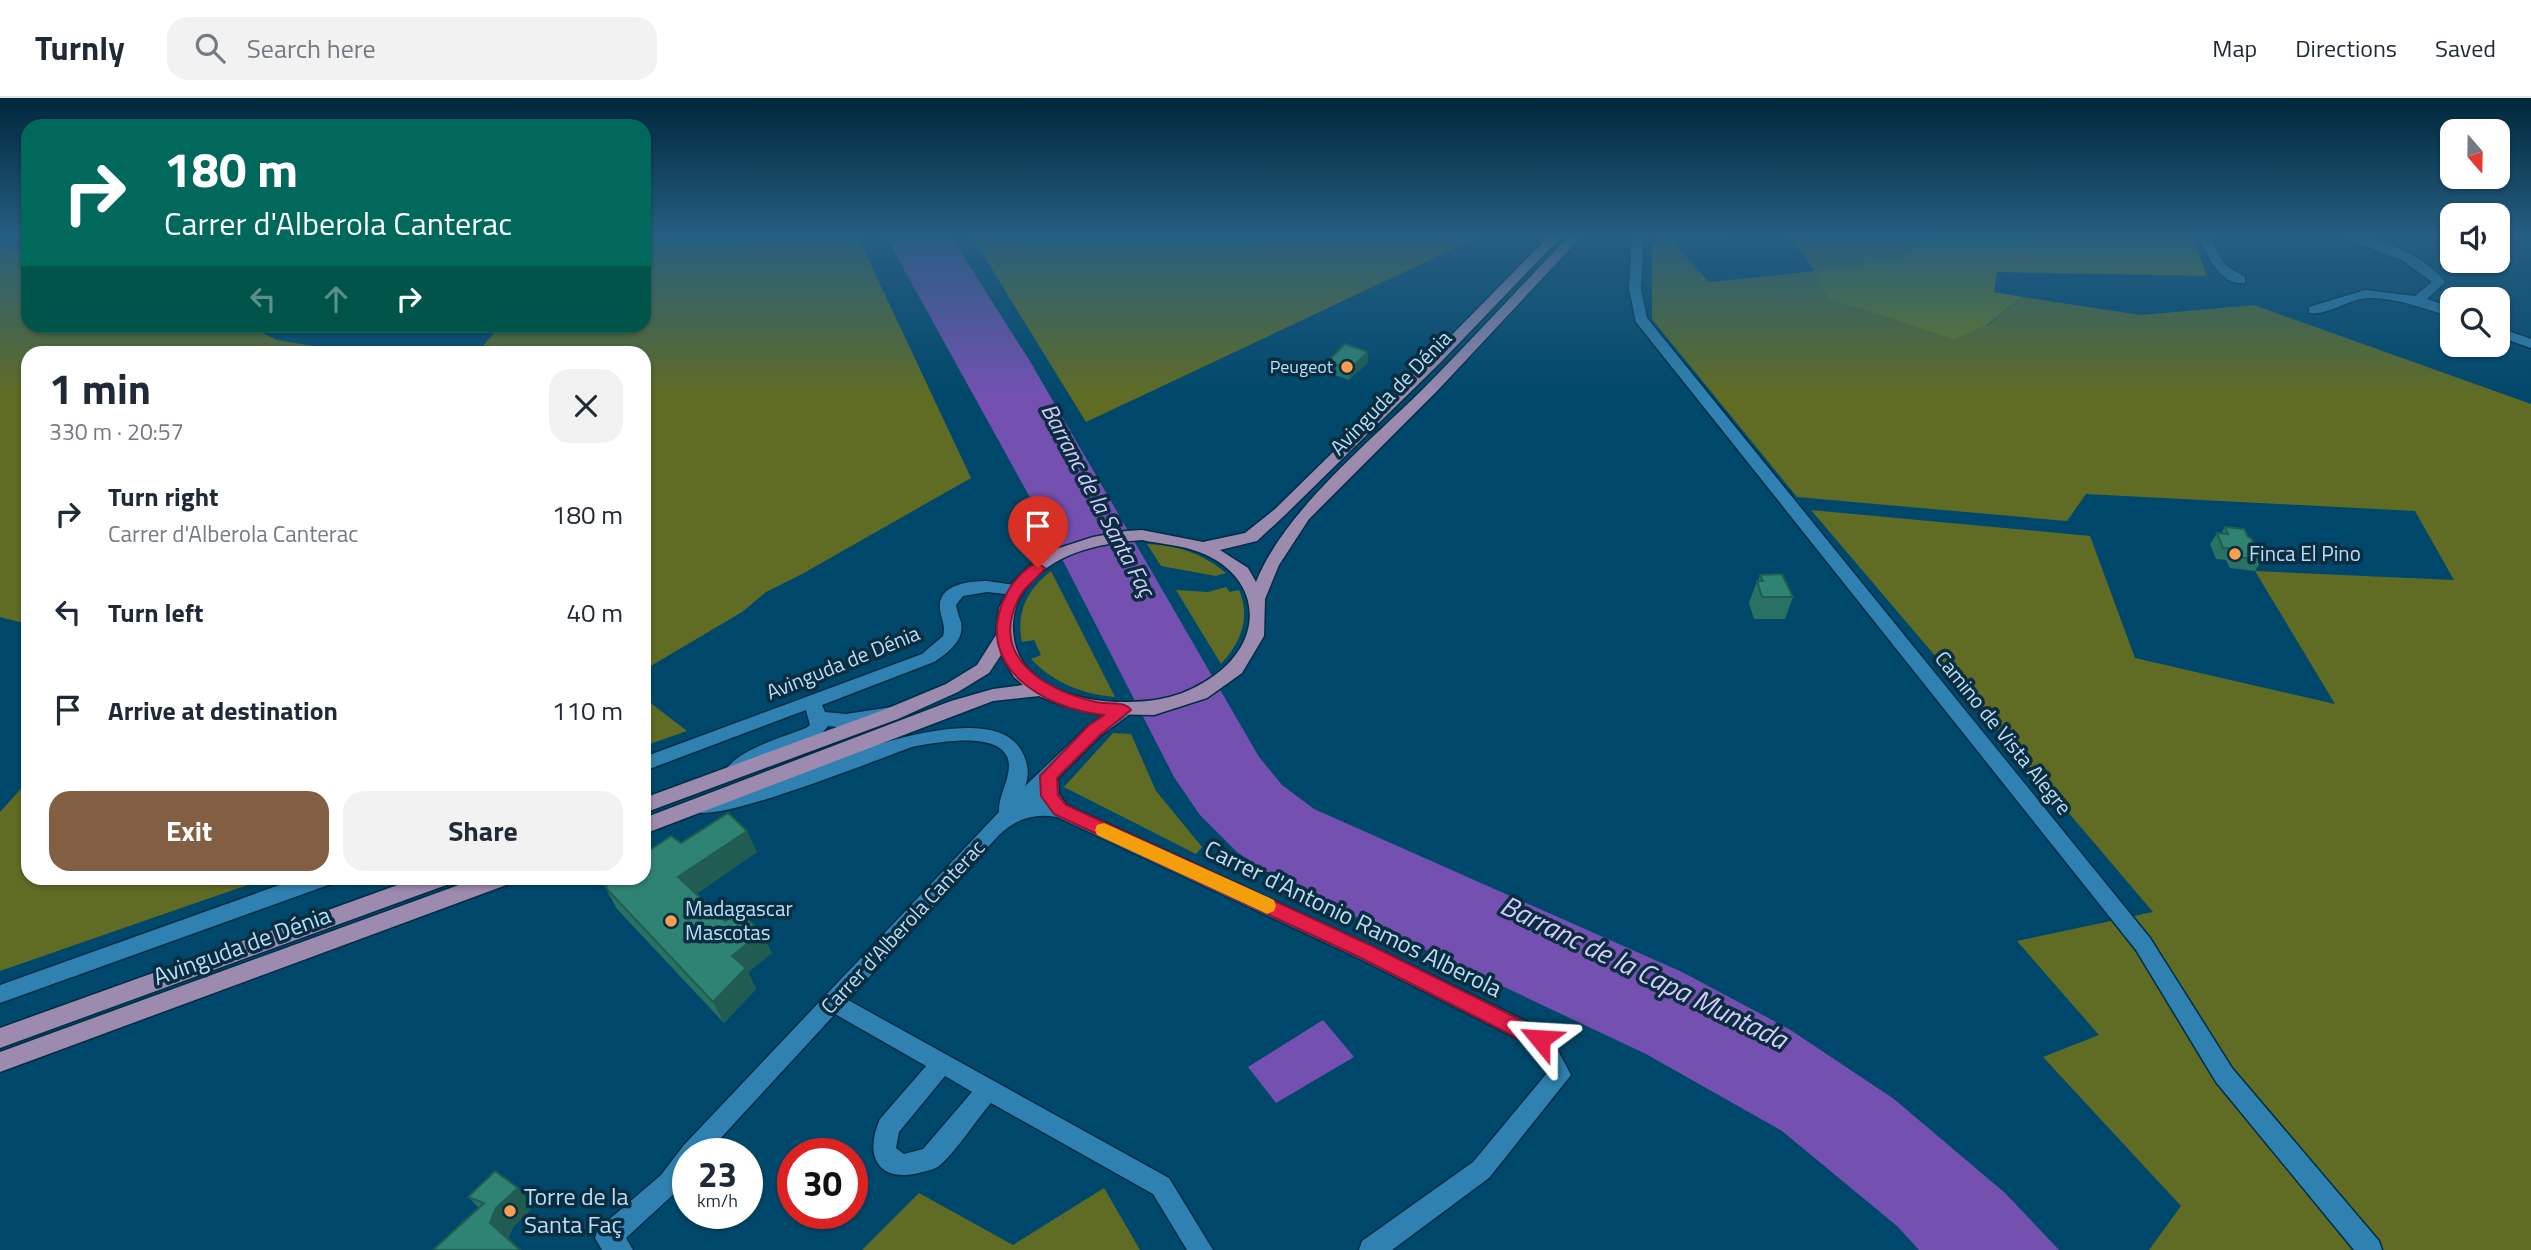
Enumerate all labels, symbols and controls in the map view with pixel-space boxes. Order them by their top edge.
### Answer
search box [167,17,657,80]
text: Turnly [35,23,125,73]
icon: search [191,29,229,67]
text: Search here [247,29,376,68]
text: Map [2212,30,2257,66]
text: Directions [2295,30,2397,66]
text: Saved [2435,30,2496,66]
north arrow [2440,119,2510,189]
map controls [2440,119,2510,357]
text: 180 m [164,131,298,206]
icon: right [49,147,140,238]
text: Carrer d'Alberola Canterac [164,199,512,247]
button: sound [2440,203,2510,273]
icon: left [244,280,282,318]
icon: ahead [317,280,355,318]
icon: right [390,280,428,318]
button: search [2440,287,2510,357]
street label: Avinguda de Dénia [1322,322,1459,462]
place label: Peugeot [1270,353,1334,380]
text: 1 min [49,356,151,420]
marker: Peugeot [1339,359,1355,375]
button: close [549,369,623,443]
water label: Barranc de la Santa Faç [1033,397,1166,605]
text: 330 m · 20:57 [49,414,184,449]
text: Turn right [108,477,219,516]
icon: right [49,495,87,533]
text: 180 m [552,495,623,534]
pin [1008,496,1068,568]
icon: arrive [1019,507,1057,545]
text: Carrer d'Alberola Canterac [108,516,358,551]
place label: Finca El Pino [2249,537,2361,569]
marker: Finca El Pino [2227,546,2243,562]
icon: left [49,593,87,631]
text: Turn left [108,593,203,632]
text: 40 m [566,593,623,632]
street label: Avinguda de Dénia [761,616,925,707]
street label: Camino de Vista Alegre [1927,643,2080,821]
icon: arrive [49,691,87,729]
text: Arrive at destination [108,691,338,730]
text: 110 m [552,691,623,730]
button: Exit [49,791,329,871]
button: Share [343,791,623,871]
street label: Carrer d'Antonio Ramos Alberola [1199,830,1508,1006]
street label: Carrer d'Alberola Canterac [813,832,992,1021]
water label: Barranc de la Capa Muntada [1493,883,1797,1061]
place label: Madagascar Mascotas [685,892,793,948]
street label: Avinguda de Dénia [148,896,335,994]
marker: Madagascar Mascotas [663,913,679,929]
position arrow [1503,1002,1577,1076]
speed limit sign: 30 [777,1138,868,1229]
text: 23 [698,1147,737,1201]
place label: Torre de la Santa Faç [524,1178,629,1242]
text: km/h [697,1187,738,1214]
marker: Torre de la Santa Faç [502,1203,518,1219]

